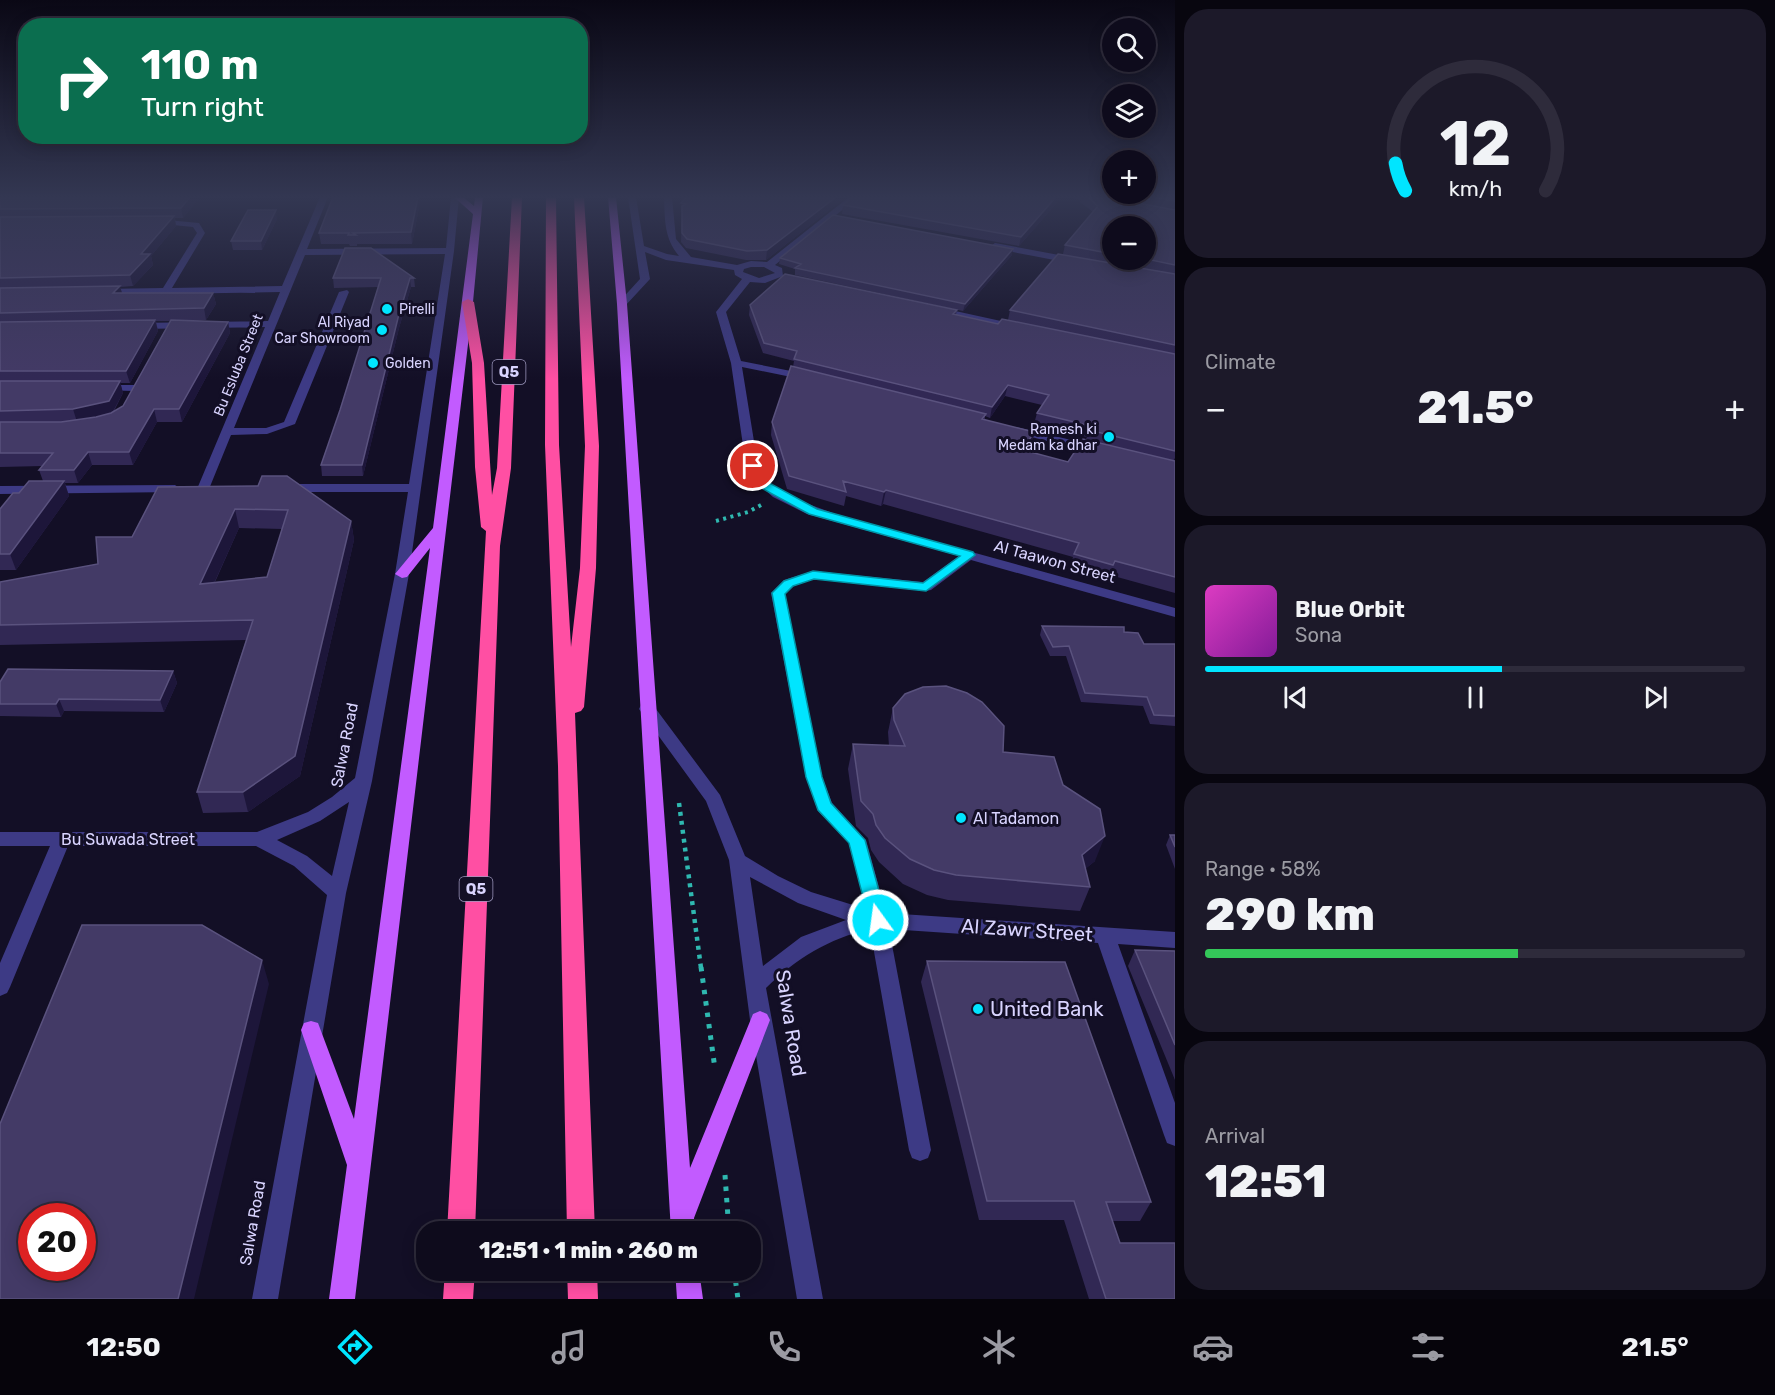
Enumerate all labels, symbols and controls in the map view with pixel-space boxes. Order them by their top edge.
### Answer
map controls [1102,18,1156,270]
button: search [1102,18,1156,72]
text: 110 m [141,40,259,90]
icon: right [42,42,120,120]
button: layers [1102,84,1156,138]
text: Turn right [141,91,264,123]
text: 12 [1439,107,1511,181]
button: + [1102,150,1156,204]
text: km/h [1448,176,1502,201]
button: − [1102,216,1156,270]
place label: Pirelli [399,301,435,318]
marker: Pirelli [380,302,394,316]
street label: Bu Esluba Street [210,311,267,419]
place label: Al Riyad Car Showroom [275,314,370,347]
marker: Al Riyad Car Showroom [375,323,389,337]
text: Climate [1205,350,1276,374]
place label: Golden [385,355,431,372]
marker: Golden [366,356,380,370]
road number: Q5 [492,360,526,384]
text: 21.5° [1417,381,1534,434]
text: − [1205,389,1226,428]
text: + [1724,389,1745,428]
place label: Ramesh ki Medam ka dhar [998,421,1098,454]
marker: Ramesh ki Medam ka dhar [1102,430,1116,444]
pin [727,440,778,491]
icon: arrive [736,449,769,482]
street label: Al Taawon Street [992,536,1118,587]
text: Blue Orbit [1295,596,1405,623]
text: Sona [1295,623,1342,647]
icon: previous [1279,681,1312,714]
icon: pause [1459,681,1492,714]
icon: next [1639,681,1672,714]
street label: Salwa Road [327,701,362,789]
place label: Al Tadamon [973,809,1059,828]
marker: Al Tadamon [954,811,968,825]
street label: Bu Suwada Street [61,830,195,849]
text: Range · 58% [1205,857,1321,881]
road number: Q5 [460,877,492,901]
position arrow [846,888,910,952]
text: 290 km [1205,888,1375,941]
street label: Al Zawr Street [960,913,1094,947]
street label: Salwa Road [771,968,811,1078]
place label: United Bank [990,997,1104,1021]
marker: United Bank [971,1002,985,1016]
text: Arrival [1205,1124,1265,1148]
text: 12:51 [1205,1155,1327,1208]
street label: Salwa Road [236,1179,269,1267]
speed limit sign: 20 [18,1203,96,1281]
text: 12:51 · 1 min · 260 m [479,1237,698,1264]
icon: directions [334,1326,376,1368]
icon: music [548,1326,590,1368]
icon: phone [763,1326,805,1368]
icon: climate [978,1326,1020,1368]
icon: car [1192,1326,1234,1368]
icon: filters [1407,1326,1449,1368]
text: 12:50 [86,1331,161,1363]
text: 21.5° [1621,1331,1689,1363]

